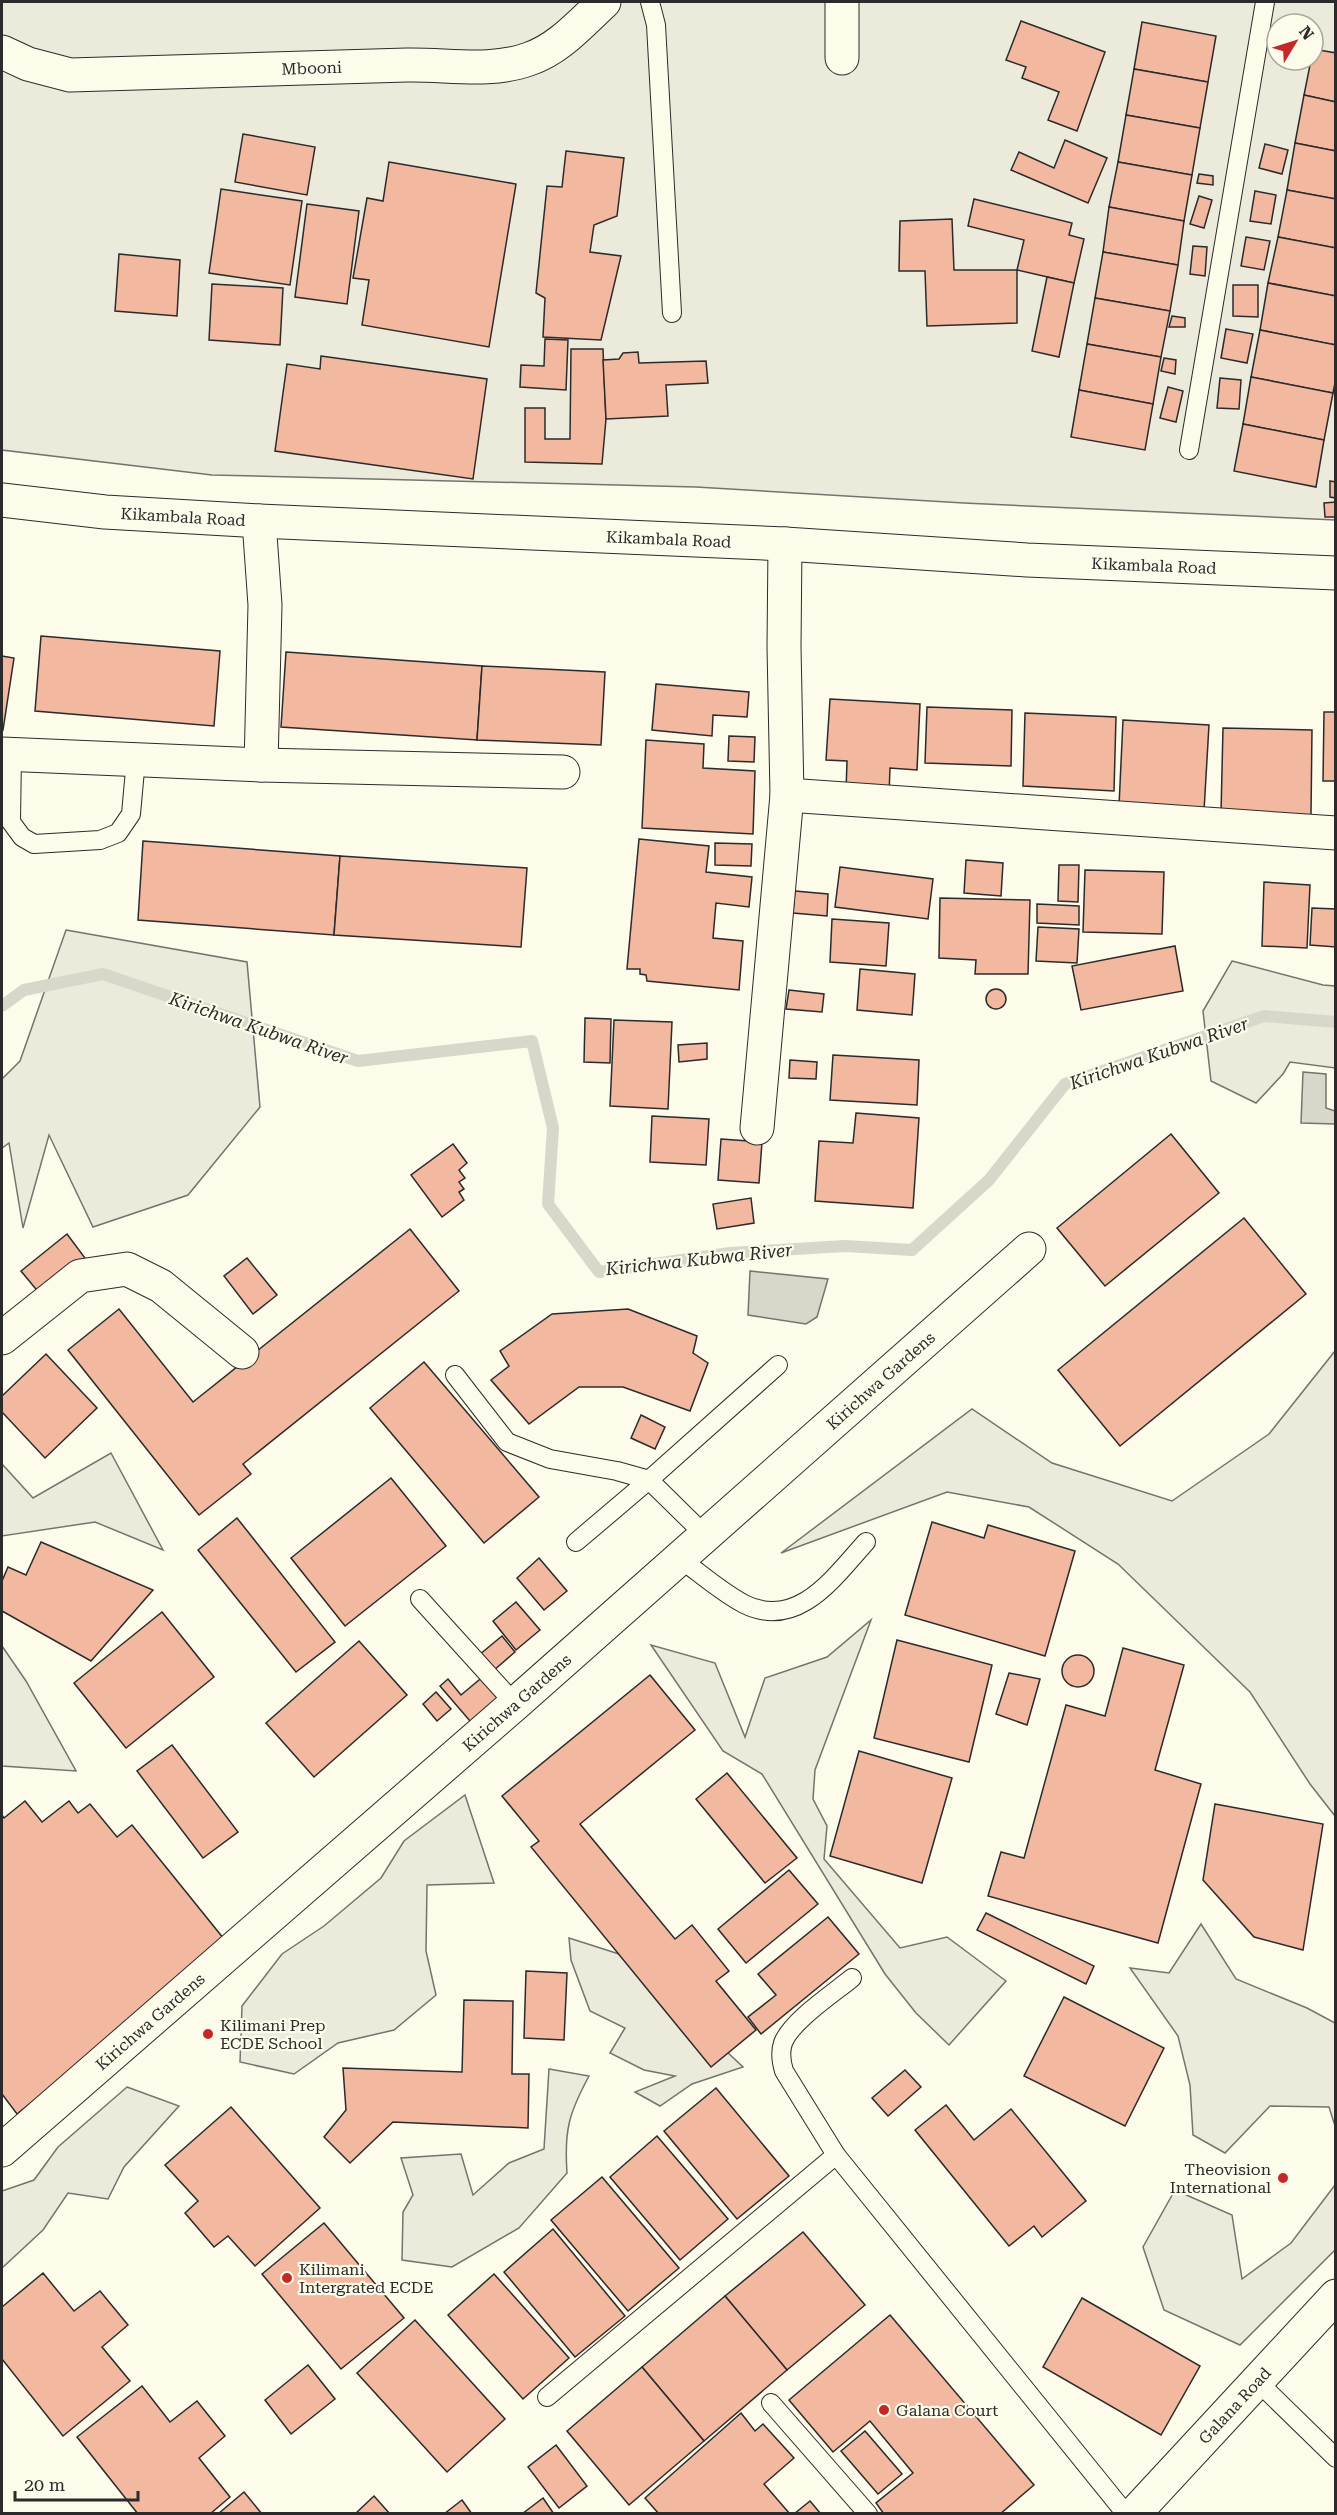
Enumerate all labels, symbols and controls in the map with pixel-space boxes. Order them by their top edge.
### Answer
north arrow [1265,12,1325,72]
text: N [1295,22,1318,44]
street label: Mbooni [281,57,342,78]
street label: Kikambala Road [120,503,246,530]
street label: Kikambala Road [606,527,732,551]
street label: Kikambala Road [1091,553,1217,577]
water label: Kirichwa Kubwa River [166,987,352,1069]
water label: Kirichwa Kubwa River [1066,1012,1252,1094]
water label: Kirichwa Kubwa River [604,1239,794,1279]
street label: Kirichwa Gardens [823,1327,939,1433]
street label: Kirichwa Gardens [458,1649,575,1755]
street label: Kirichwa Gardens [92,1969,209,2074]
place label: Kilimani Prep ECDE School [220,2016,326,2053]
marker: Kilimani Prep ECDE School [201,2027,215,2041]
place label: Theovision International [1170,2160,1271,2197]
marker: Theovision International [1276,2171,1290,2185]
place label: Kilimani Intergrated ECDE [299,2260,433,2297]
marker: Kilimani Intergrated ECDE [280,2271,294,2285]
street label: Galana Road [1195,2363,1275,2448]
place label: Galana Court [896,2401,998,2420]
marker: Galana Court [877,2403,891,2417]
scale bar [15,2464,138,2502]
text: 20 m [24,2474,65,2495]

